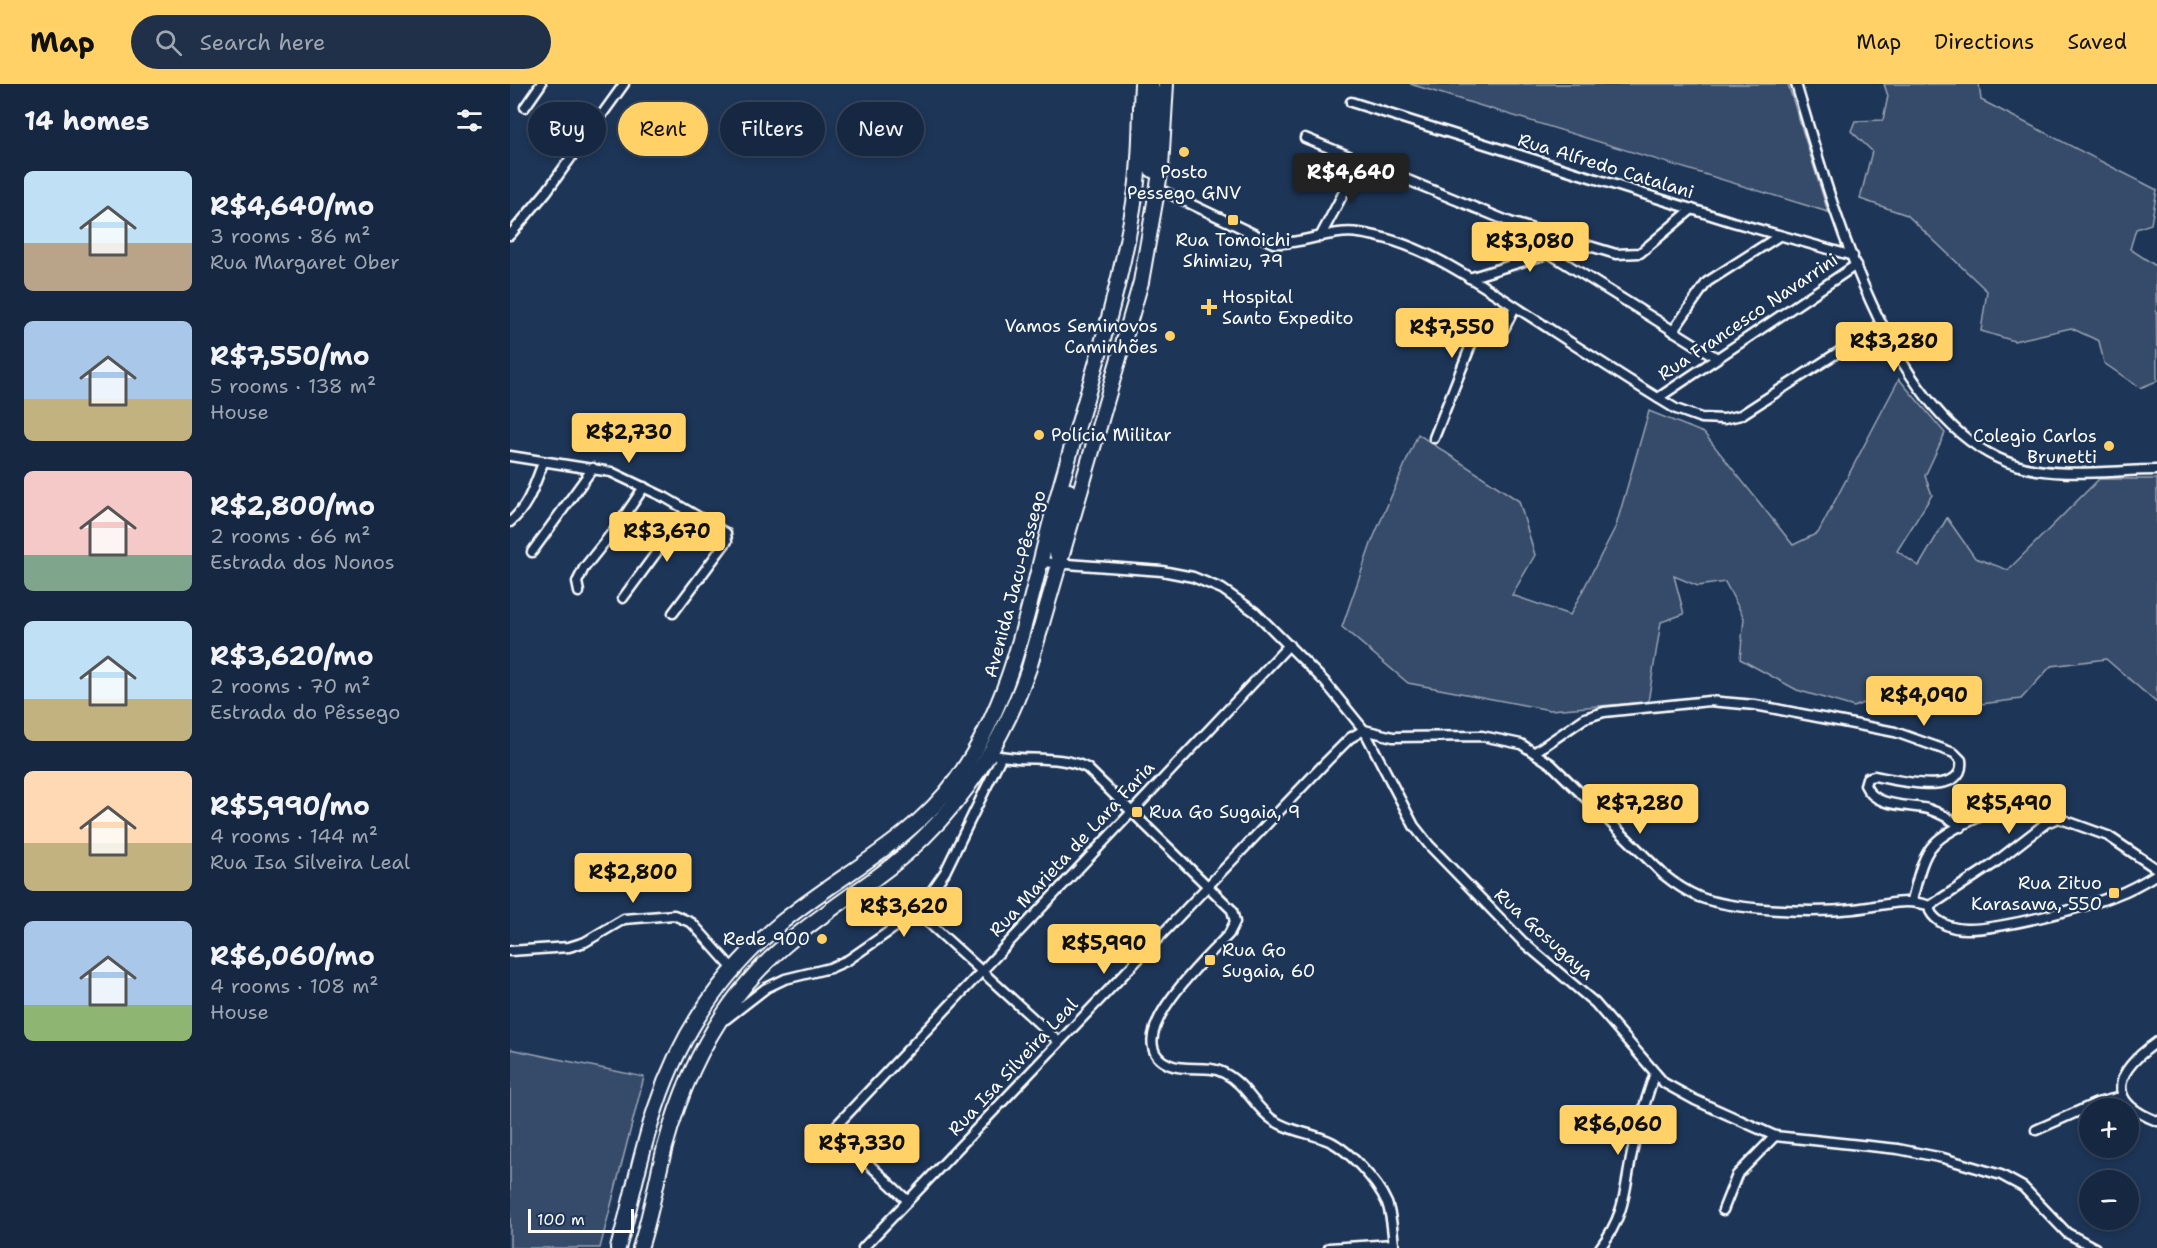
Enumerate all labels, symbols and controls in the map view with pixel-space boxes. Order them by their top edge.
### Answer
search box [131,15,551,69]
text: Map [30,23,95,61]
icon: search [152,26,185,59]
text: Search here [200,28,325,57]
text: Map [1856,28,1901,56]
text: Directions [1934,28,2034,56]
text: Saved [2067,28,2127,56]
chip: Buy [528,102,606,156]
chip: Rent [618,102,708,156]
chip: Filters [720,102,825,156]
chip: New [837,102,924,156]
text: 14 homes [24,103,150,138]
icon: filters [453,104,486,137]
street label: Rua Alfredo Catalani [1515,128,1697,204]
marker: Posto Pessego GNV [1177,145,1191,159]
pin: R$4,640 [1296,153,1406,204]
text: R$4,640 [1307,159,1395,185]
place label: Posto Pessego GNV [1127,160,1241,205]
text: R$4,640/mo [210,188,374,223]
icon: home [72,195,144,267]
marker: Rua Tomoichi Shimizu, 79 [1226,213,1240,227]
pin: R$3,080 [1475,222,1585,273]
text: 3 rooms · 86 m² [210,223,370,249]
place label: Rua Tomoichi Shimizu, 79 [1175,228,1291,273]
text: R$3,080 [1486,228,1574,254]
street label: Rua Francesco Navarrini [1653,248,1843,386]
text: Rua Margaret Ober [210,249,400,275]
place label: Hospital Santo Expedito [1222,285,1353,330]
marker: Hospital Santo Expedito [1200,298,1218,316]
pin: R$7,550 [1397,308,1507,359]
place label: Vamos Seminovos Caminhões [1004,314,1158,359]
text: R$7,550 [1410,314,1494,340]
pin: R$3,280 [1839,322,1949,373]
text: R$3,280 [1850,328,1938,354]
marker: Vamos Seminovos Caminhões [1163,329,1177,343]
text: R$7,550/mo [210,338,370,373]
icon: home [72,345,144,417]
text: 5 rooms · 138 m² [210,373,376,399]
text: House [210,399,269,425]
pin: R$2,730 [574,413,684,464]
text: R$2,730 [586,419,672,445]
place label: Polícia Militar [1051,423,1172,447]
place label: Colegio Carlos Brunetti [1973,424,2097,469]
marker: Polícia Militar [1032,428,1046,442]
marker: Colegio Carlos Brunetti [2102,439,2116,453]
text: R$2,800/mo [210,488,375,523]
street label: Avenida Jacu-Pêssego [978,488,1052,680]
icon: home [72,495,144,567]
pin: R$3,670 [612,512,722,563]
text: R$3,670 [623,518,711,544]
text: 2 rooms · 66 m² [210,523,371,549]
text: Estrada dos Nonos [210,549,395,575]
text: R$3,620/mo [210,638,374,673]
icon: home [72,645,144,717]
text: 2 rooms · 70 m² [210,673,371,699]
pin: R$4,090 [1869,676,1979,727]
text: R$4,090 [1880,682,1968,708]
text: Estrada do Pêssego [210,699,400,725]
street label: Rua Marieta de Lara Faria [984,756,1160,942]
pin: R$7,280 [1585,784,1695,835]
pin: R$5,490 [1954,784,2064,835]
text: R$5,990/mo [210,788,370,823]
text: R$7,280 [1596,790,1684,816]
text: R$5,490 [1966,790,2052,816]
icon: home [72,795,144,867]
place label: Rua Go Sugaia, 9 [1149,800,1300,824]
marker: Rua Go Sugaia, 9 [1130,805,1144,819]
text: 4 rooms · 144 m² [210,823,378,849]
text: Rua Isa Silveira Leal [210,849,410,875]
pin: R$2,800 [578,853,688,904]
text: R$2,800 [589,859,677,885]
place label: Rua Zituo Karasawa, 550 [1971,871,2102,916]
street label: Rua Gosugaya [1489,883,1599,985]
marker: Rua Zituo Karasawa, 550 [2107,886,2121,900]
pin: R$3,620 [849,887,959,938]
text: R$3,620 [860,893,948,919]
pin: R$5,990 [1049,924,1159,975]
place label: Rede 900 [723,927,810,951]
text: R$5,990 [1061,930,1147,956]
marker: Rede 900 [815,932,829,946]
text: R$6,060/mo [210,938,375,973]
place label: Rua Go Sugaia, 60 [1222,938,1315,983]
icon: home [72,945,144,1017]
marker: Rua Go Sugaia, 60 [1203,953,1217,967]
text: 4 rooms · 108 m² [210,973,379,999]
street label: Rua Isa Silveira Leal [943,993,1084,1141]
text: House [210,999,269,1025]
map controls [2079,1098,2139,1230]
button: + [2079,1098,2139,1158]
pin: R$6,060 [1563,1105,1673,1156]
text: R$6,060 [1574,1111,1662,1137]
pin: R$7,330 [807,1124,917,1175]
text: R$7,330 [818,1130,906,1156]
button: − [2079,1170,2139,1230]
scale bar [528,1206,634,1234]
text: 100 m [537,1209,585,1230]

